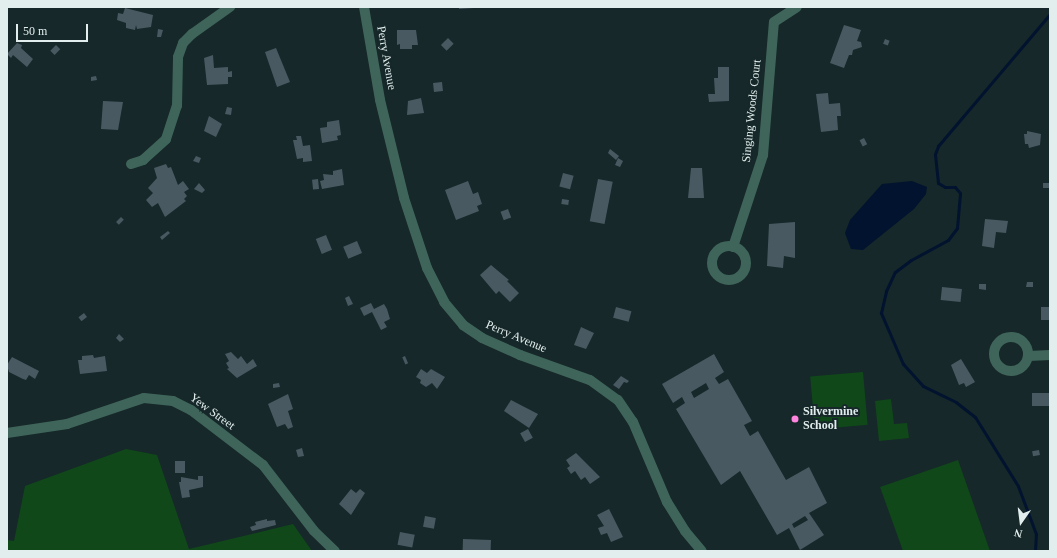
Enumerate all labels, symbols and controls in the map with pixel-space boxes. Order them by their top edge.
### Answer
scale bar [18,16,90,42]
text: 50 m [23,24,47,38]
street label: Perry Avenue [373,25,399,91]
street label: Singing Woods Court [739,59,765,163]
street label: Perry Avenue [483,318,549,356]
street label: Yew Street [187,391,237,433]
place label: Silvermine School [803,405,858,433]
marker: Silvermine School [790,414,800,424]
north arrow [1001,502,1041,542]
text: N [1013,527,1023,540]

